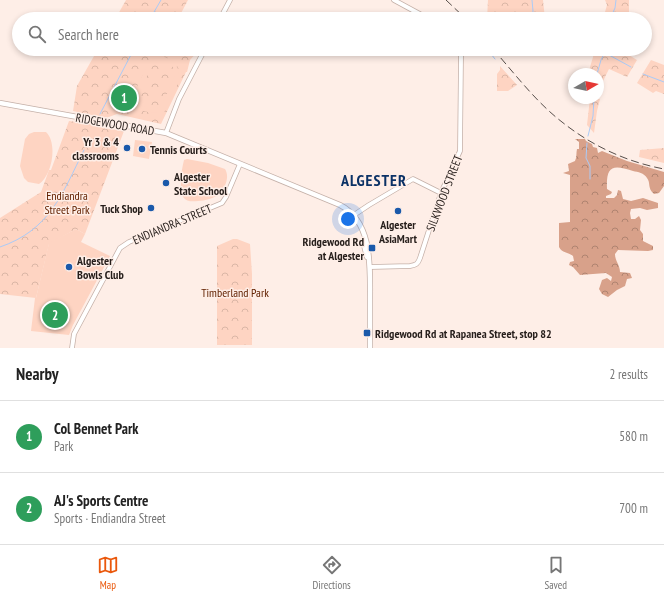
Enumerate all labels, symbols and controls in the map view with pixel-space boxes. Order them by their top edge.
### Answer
search box [12,12,652,56]
icon: search [26,23,48,45]
text: Search here [58,25,119,44]
north arrow [568,68,604,104]
pin: 1 [111,83,137,113]
street label: RIDGEWOOD ROAD [75,110,155,138]
place label: Yr 3 & 4 classrooms [72,134,119,163]
place label: Tennis Courts [150,142,207,157]
marker: Yr 3 & 4 classrooms [122,143,132,153]
marker: Tennis Courts [137,144,147,154]
street label: SILKWOOD STREET [423,152,466,233]
place label: Algester State School [173,169,227,198]
district label: ALGESTER [340,170,407,190]
marker: Algester State School [161,178,171,188]
park label: Endiandra Street Park [44,188,90,217]
street label: ENDIANDRA STREET [130,200,214,247]
place label: Tuck Shop [100,201,144,216]
marker: Tuck Shop [146,203,156,213]
marker: Algester AsiaMart [393,206,403,216]
your location [338,209,358,229]
place label: Algester AsiaMart [378,217,418,246]
place label: Ridgewood Rd at Algester [303,234,364,263]
marker: Ridgewood Rd at Algester [367,243,377,253]
place label: Algester Bowls Club [76,253,124,282]
marker: Algester Bowls Club [64,262,74,272]
park label: Timberland Park [201,285,269,300]
pin: 2 [42,300,68,330]
place label: Ridgewood Rd at Rapanea Street, stop 82 [375,326,552,341]
marker: Ridgewood Rd at Rapanea Street, stop 82 [362,328,372,338]
text: Nearby [16,363,59,385]
text: 2 results [609,366,648,383]
text: Col Bennet Park [54,419,139,438]
text: 1 [26,428,32,445]
text: 580 m [619,428,648,445]
text: Park [54,438,73,455]
text: AJ's Sports Centre [54,491,149,510]
text: 2 [26,500,32,517]
text: 700 m [619,500,648,517]
text: Sports · Endiandra Street [54,510,166,527]
tab: Map [97,554,119,592]
tab: Directions [313,554,351,592]
tab: Saved [544,554,567,592]

